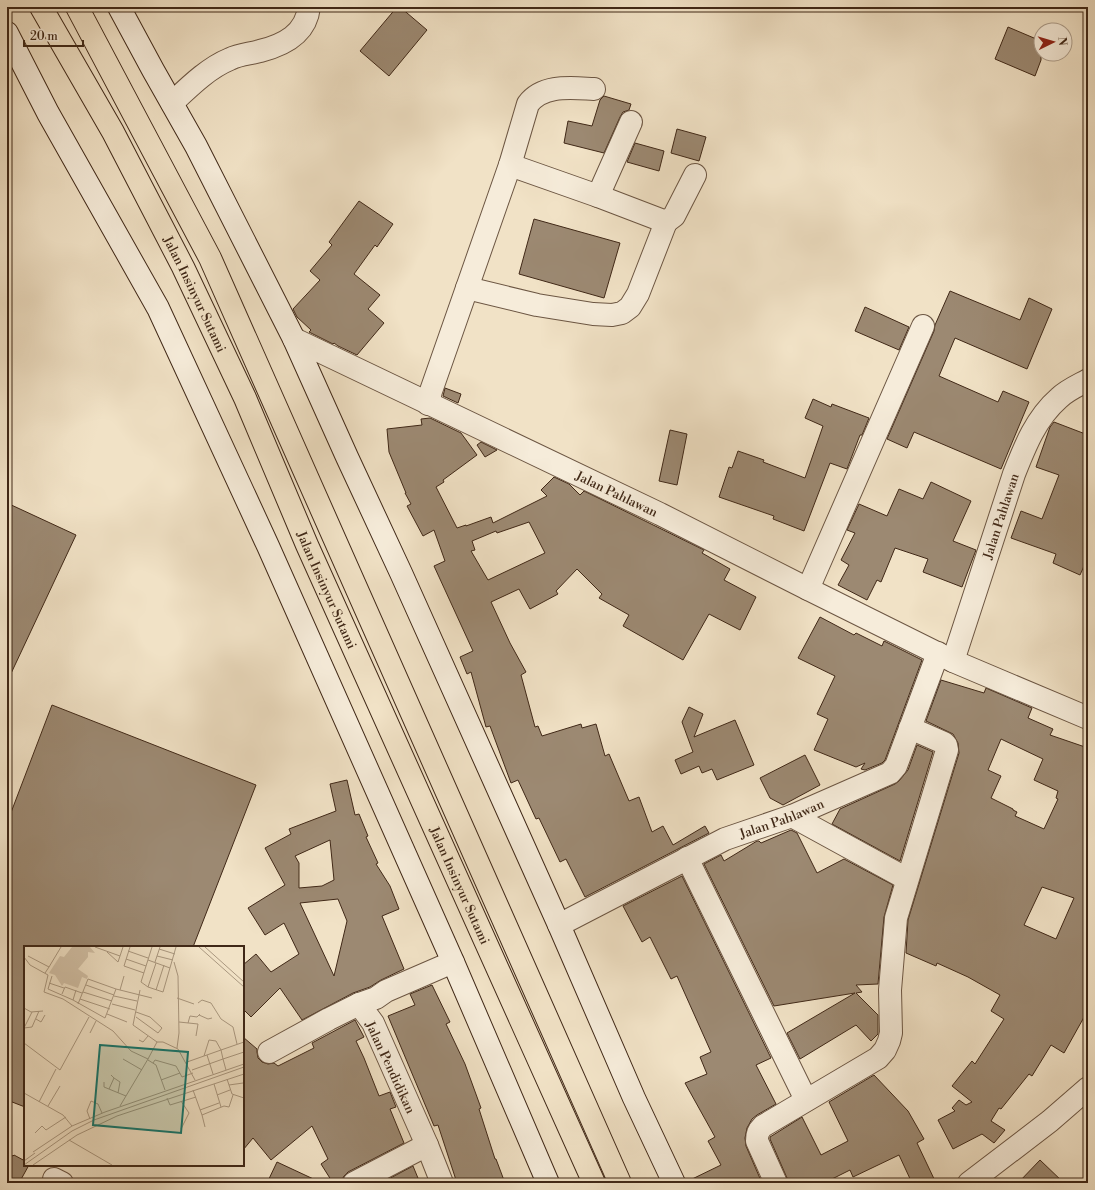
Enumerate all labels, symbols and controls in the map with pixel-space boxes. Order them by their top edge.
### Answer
scale bar [24,22,83,48]
north arrow [1033,22,1073,62]
text: 20 m [30,29,58,44]
text: N [1055,36,1069,46]
street label: Jalan Insinyur Sutami [159,233,229,355]
street label: Jalan Pahlawan [572,467,660,521]
street label: Jalan Pahlawan [979,471,1023,562]
street label: Jalan Insinyur Sutami [293,528,360,652]
street label: Jalan Pahlawan [736,796,827,843]
street label: Jalan Insinyur Sutami [425,824,493,947]
inset map [24,946,244,1166]
street label: Jalan Pendidikan [361,1018,419,1116]

